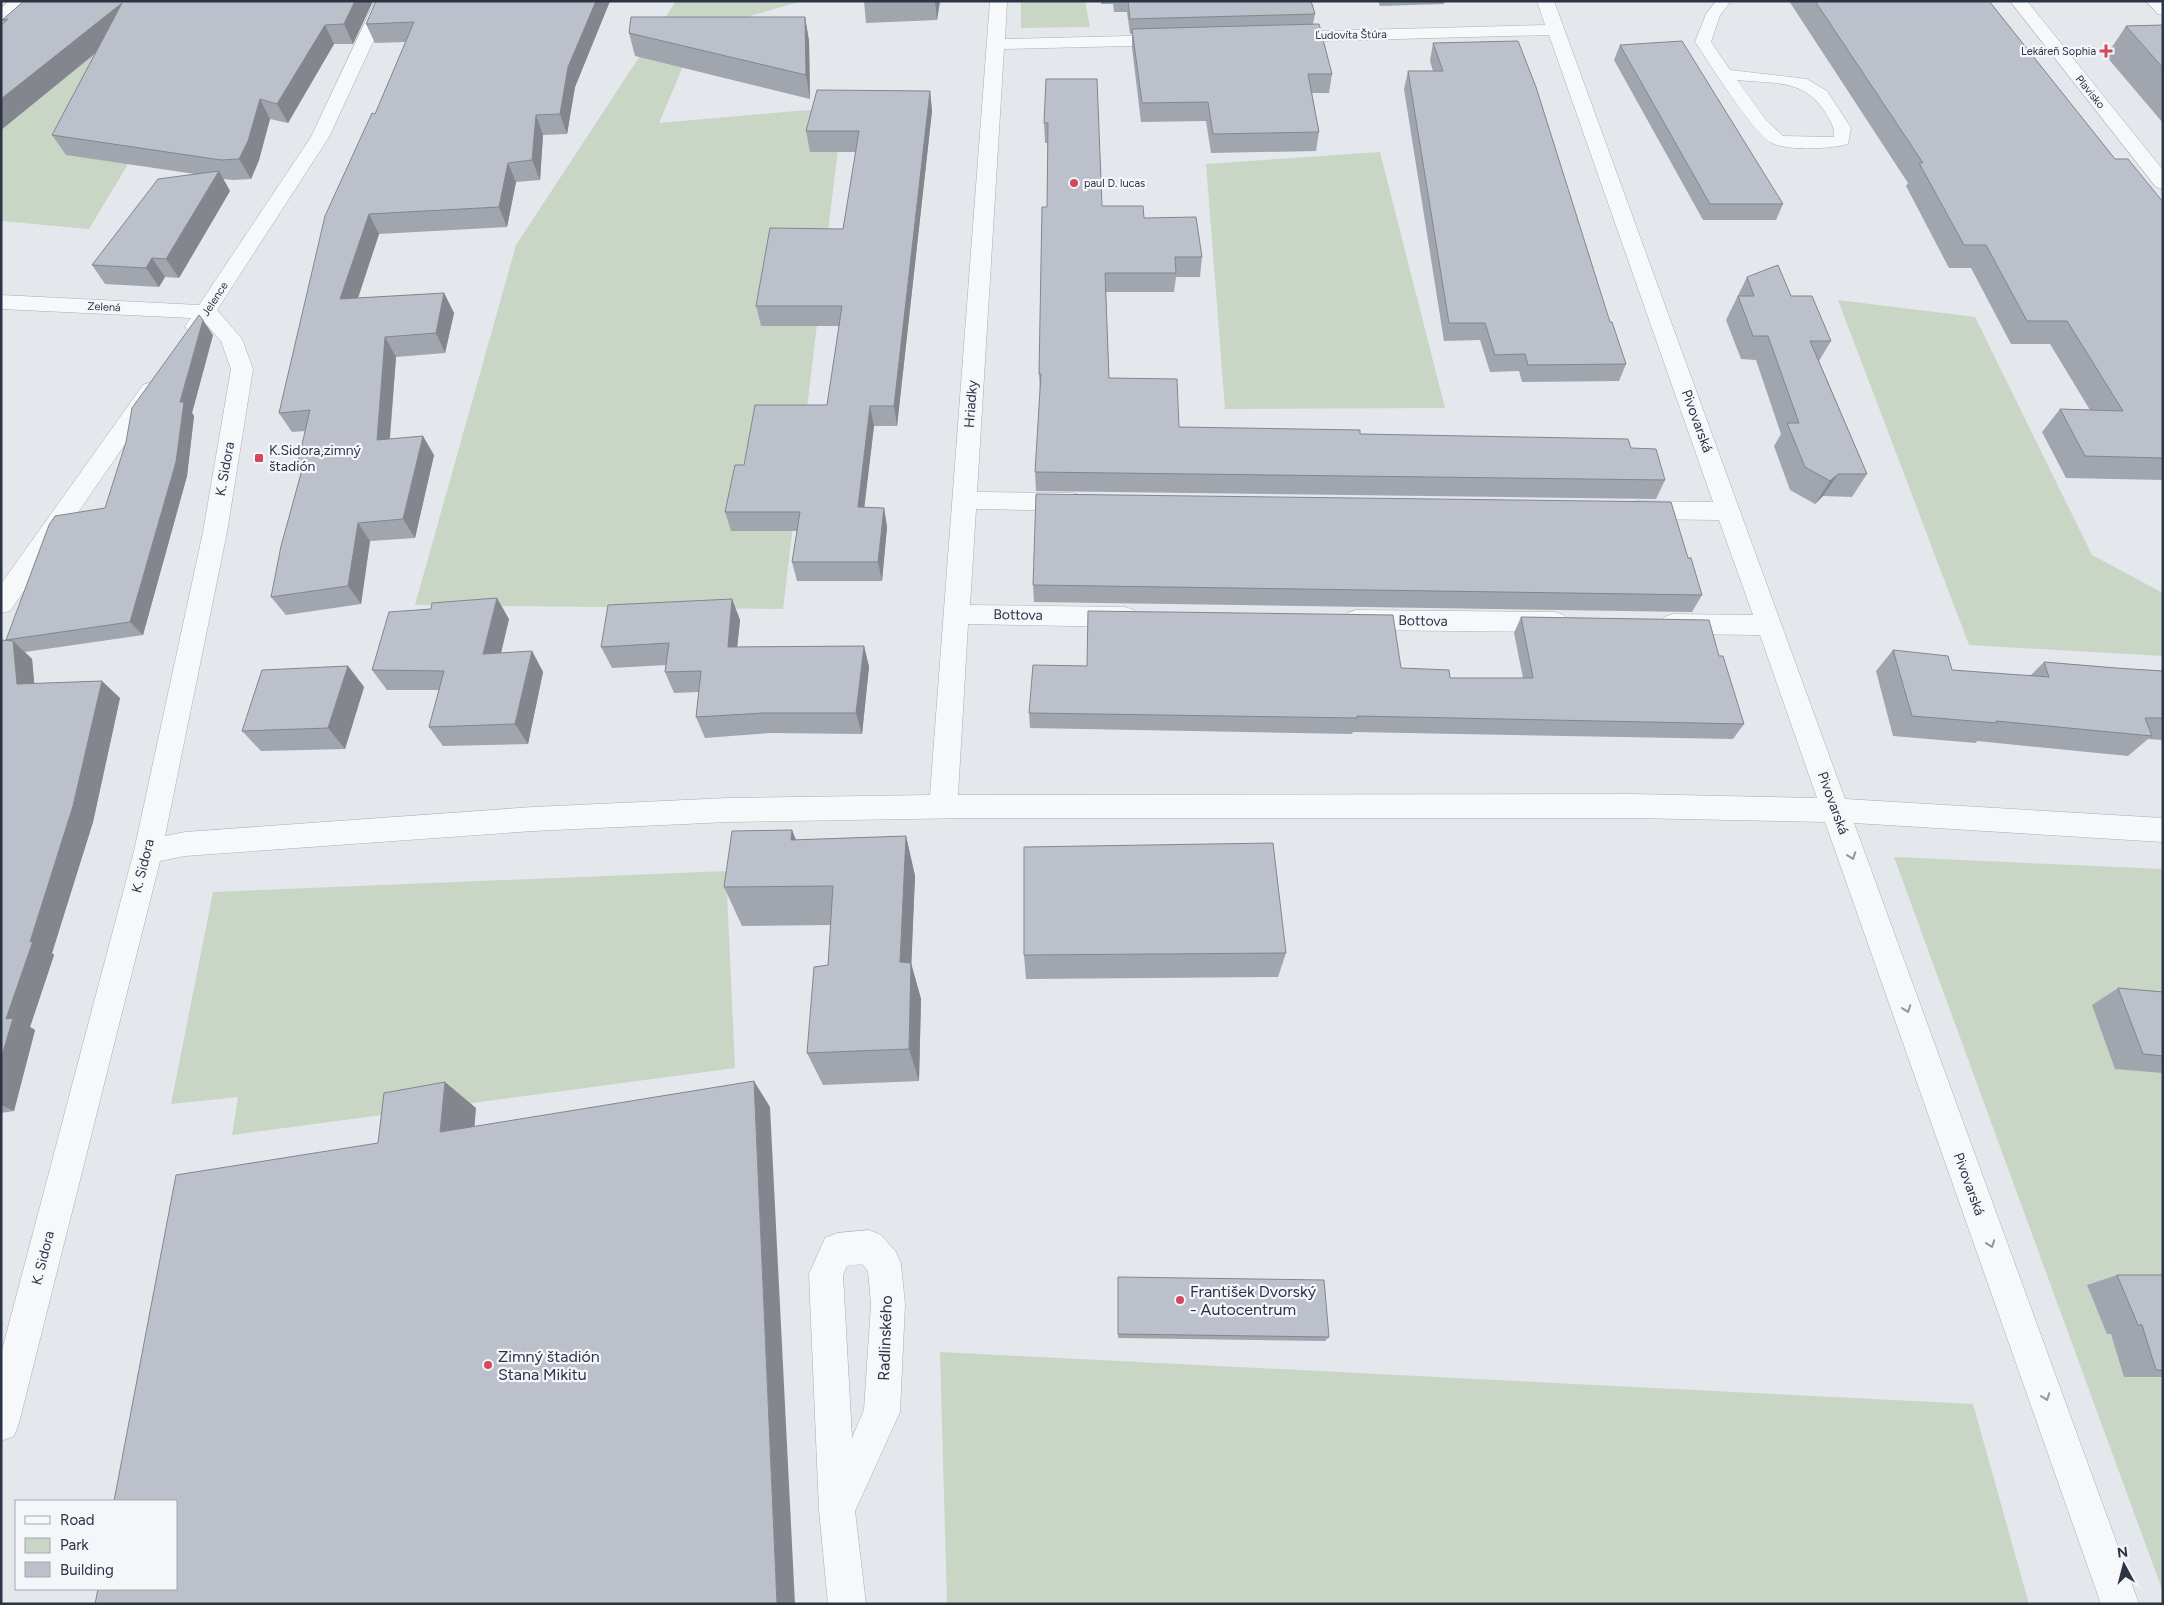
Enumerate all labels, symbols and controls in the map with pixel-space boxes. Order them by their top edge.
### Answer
street label: Ľudovíta Štúra [1315,27,1387,42]
place label: Lekáreň Sophia [2021,45,2096,58]
marker: Lekáreň Sophia [2100,45,2112,57]
street label: Plavisko [2073,73,2107,111]
marker: paul D. lucas [1068,177,1080,189]
place label: paul D. lucas [1084,177,1145,190]
street label: Jelence [199,279,231,319]
street label: Zelená [87,300,121,314]
street label: Hriadky [961,379,981,429]
street label: Pivovarská [1678,387,1716,455]
street label: K. Sidora [212,440,238,498]
place label: K.Sidora,zimný štadión [269,442,361,475]
marker: K.Sidora,zimný štadión [253,452,265,464]
street label: Bottova [993,606,1043,624]
street label: Bottova [1398,612,1448,630]
street label: Pivovarská [1814,769,1852,837]
street label: K. Sidora [128,837,158,895]
one-way arrow [1846,851,1856,860]
one-way arrow [1901,1004,1911,1013]
street label: Pivovarská [1950,1150,1988,1218]
street label: K. Sidora [28,1229,58,1287]
one-way arrow [1985,1240,1995,1248]
place label: František Dvorský - Autocentrum [1190,1282,1317,1319]
marker: František Dvorský - Autocentrum [1174,1294,1186,1306]
street label: Radlinského [874,1295,896,1381]
place label: Zimný štadión Stana Mikitu [498,1347,600,1384]
marker: Zimný štadión Stana Mikitu [482,1359,494,1371]
one-way arrow [2040,1393,2050,1401]
legend [15,1500,178,1590]
text: Road [60,1511,95,1529]
text: Park [60,1536,89,1554]
north arrow [2099,1540,2149,1590]
text: N [2116,1543,2129,1562]
text: Building [60,1561,114,1579]

